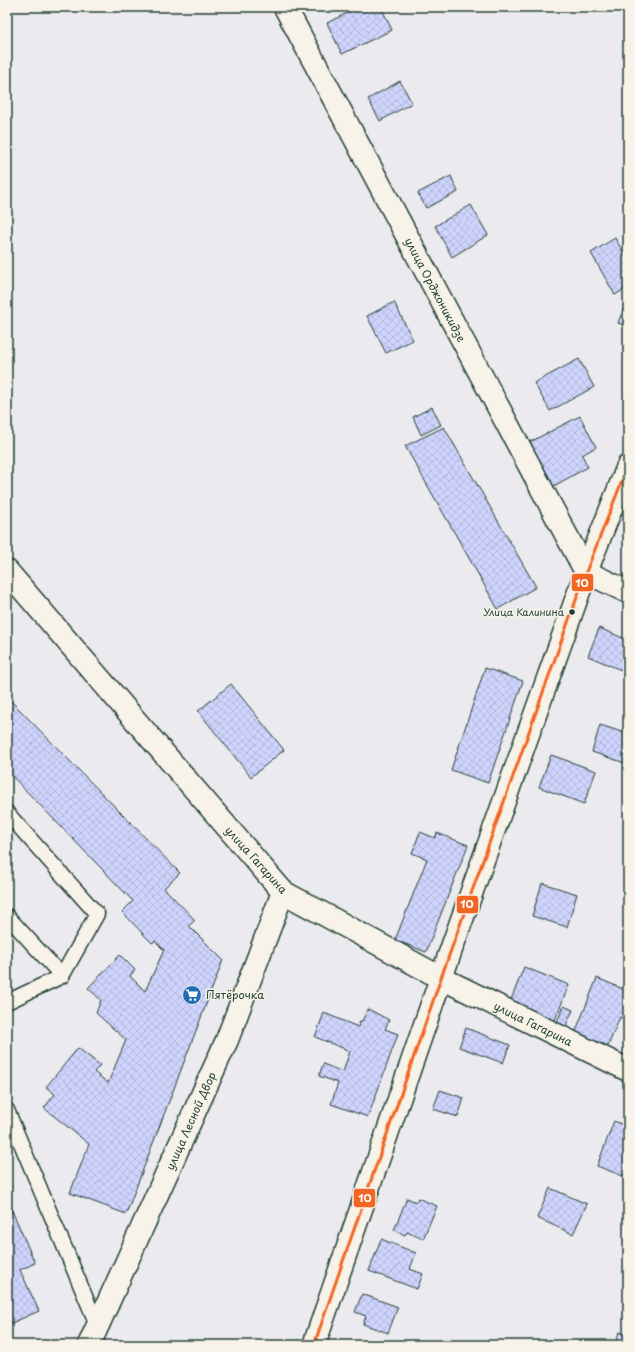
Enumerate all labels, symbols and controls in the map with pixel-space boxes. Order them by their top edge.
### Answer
street label: улица Орджоникидзе [401,235,470,345]
line badge: 10 [571,573,594,592]
text: 10 [575,574,589,591]
place label: Улица Калинина [483,604,565,619]
marker: Улица Калинина [567,607,577,617]
street label: улица Гагарина [221,822,291,897]
line badge: 10 [456,895,479,914]
text: 10 [460,895,474,912]
supermarket icon: Пятёрочка [181,984,203,1006]
place label: Пятёрочка [206,986,264,1003]
street label: улица Гагарина [491,997,576,1050]
street label: улица Лесной Двор [161,1069,220,1173]
line badge: 10 [353,1188,376,1208]
text: 10 [358,1189,372,1206]

